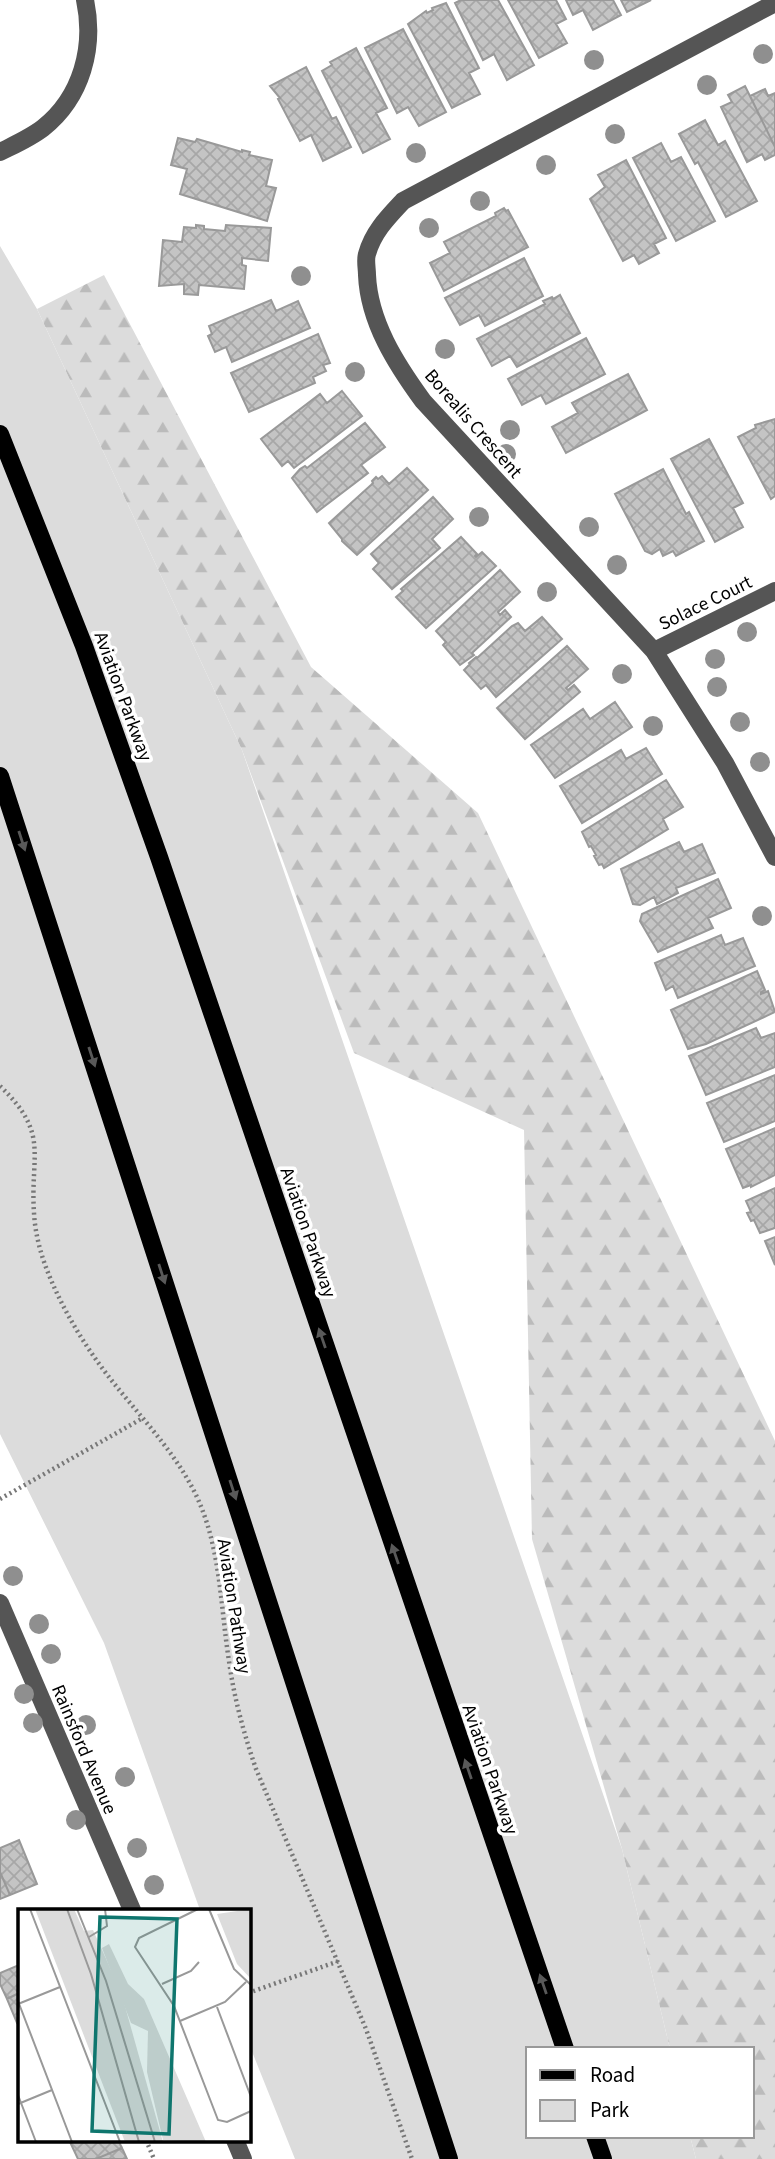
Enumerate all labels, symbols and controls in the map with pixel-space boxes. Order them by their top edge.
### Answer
street label: Borealis Crescent [418,363,528,485]
street label: Solace Court [654,569,757,638]
street label: Aviation Parkway [87,628,159,765]
one-way arrow [17,831,27,852]
one-way arrow [87,1047,98,1068]
street label: Aviation Parkway [273,1164,343,1301]
one-way arrow [157,1263,168,1284]
one-way arrow [316,1328,327,1349]
one-way arrow [228,1480,238,1501]
street label: Aviation Pathway [210,1537,258,1676]
one-way arrow [389,1543,400,1564]
street label: Rainsford Avenue [44,1681,123,1819]
street label: Aviation Parkway [455,1701,525,1838]
one-way arrow [462,1759,473,1780]
inset map [18,1909,250,2142]
one-way arrow [537,1974,548,1995]
legend [526,2047,754,2138]
text: Road [590,2060,635,2090]
text: Park [590,2095,630,2125]

